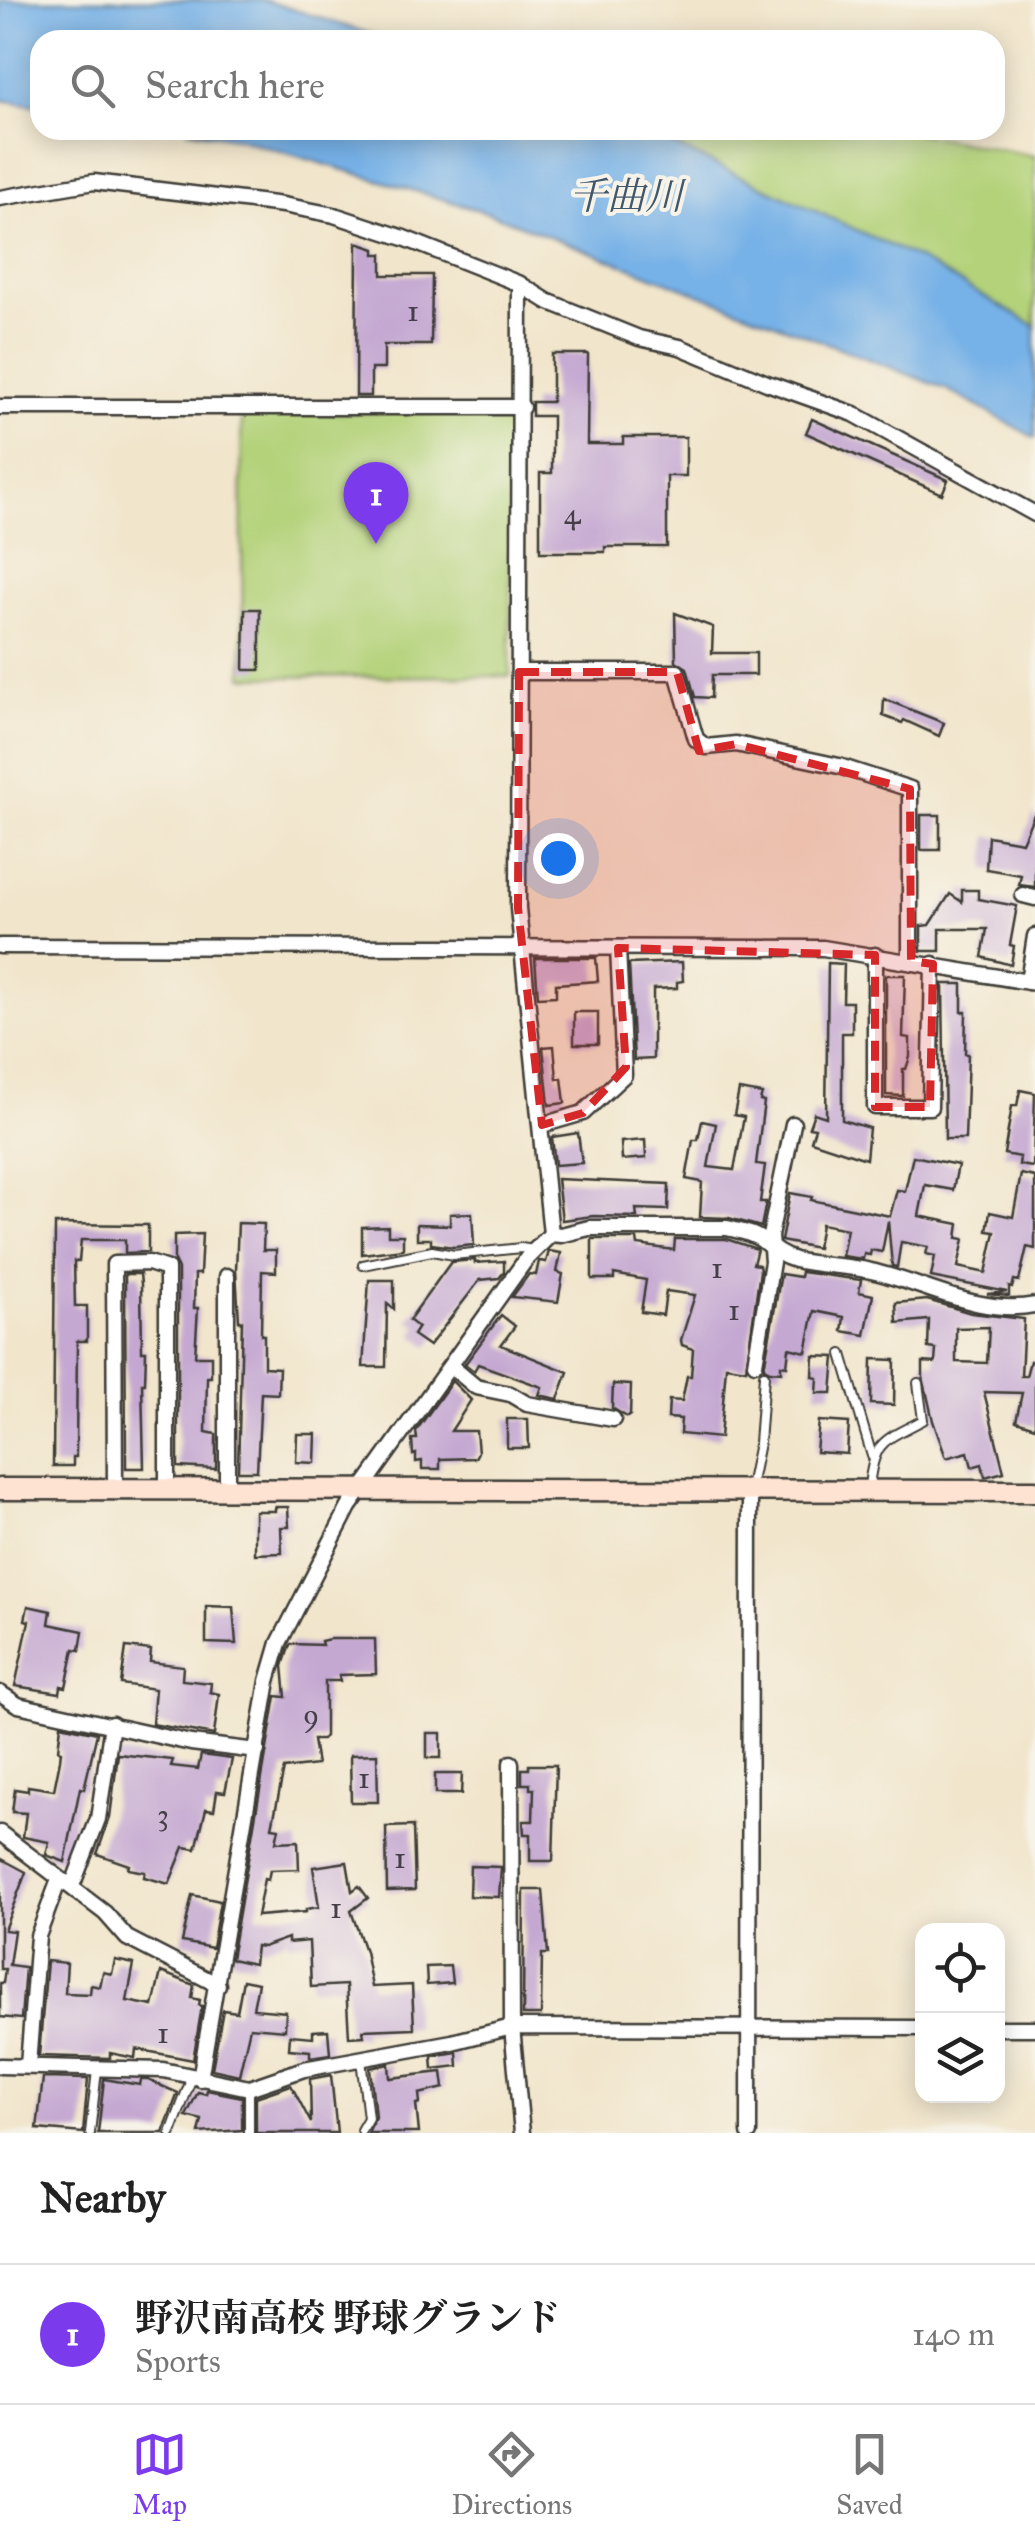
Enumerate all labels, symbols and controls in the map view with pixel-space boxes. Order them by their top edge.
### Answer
search box [30,30,1005,140]
icon: search [65,58,120,113]
text: Search here [145,62,325,108]
water label: 千曲川 [569,173,687,219]
house number: 1 [407,293,419,329]
pin: 1 [344,462,408,544]
house number: 4 [564,496,582,532]
your location [533,833,584,884]
house number: 1 [711,1250,723,1286]
house number: 1 [728,1292,740,1328]
house number: 9 [303,1697,319,1734]
house number: 1 [358,1760,370,1796]
house number: 3 [157,1797,169,1833]
house number: 1 [394,1840,406,1876]
house number: 1 [330,1890,342,1926]
map controls [915,1923,1005,2103]
button: locate [915,1923,1005,2013]
button: layers [915,2013,1005,2103]
house number: 1 [157,2015,169,2051]
text: Nearby [40,2172,165,2224]
text: 野沢南高校 野球グランド [135,2295,561,2341]
text: 1 [66,2315,79,2354]
text: 140 m [912,2315,995,2354]
text: Sports [135,2342,221,2381]
tab: Map [132,2427,187,2522]
tab: Directions [451,2427,572,2522]
tab: Saved [836,2427,903,2522]

